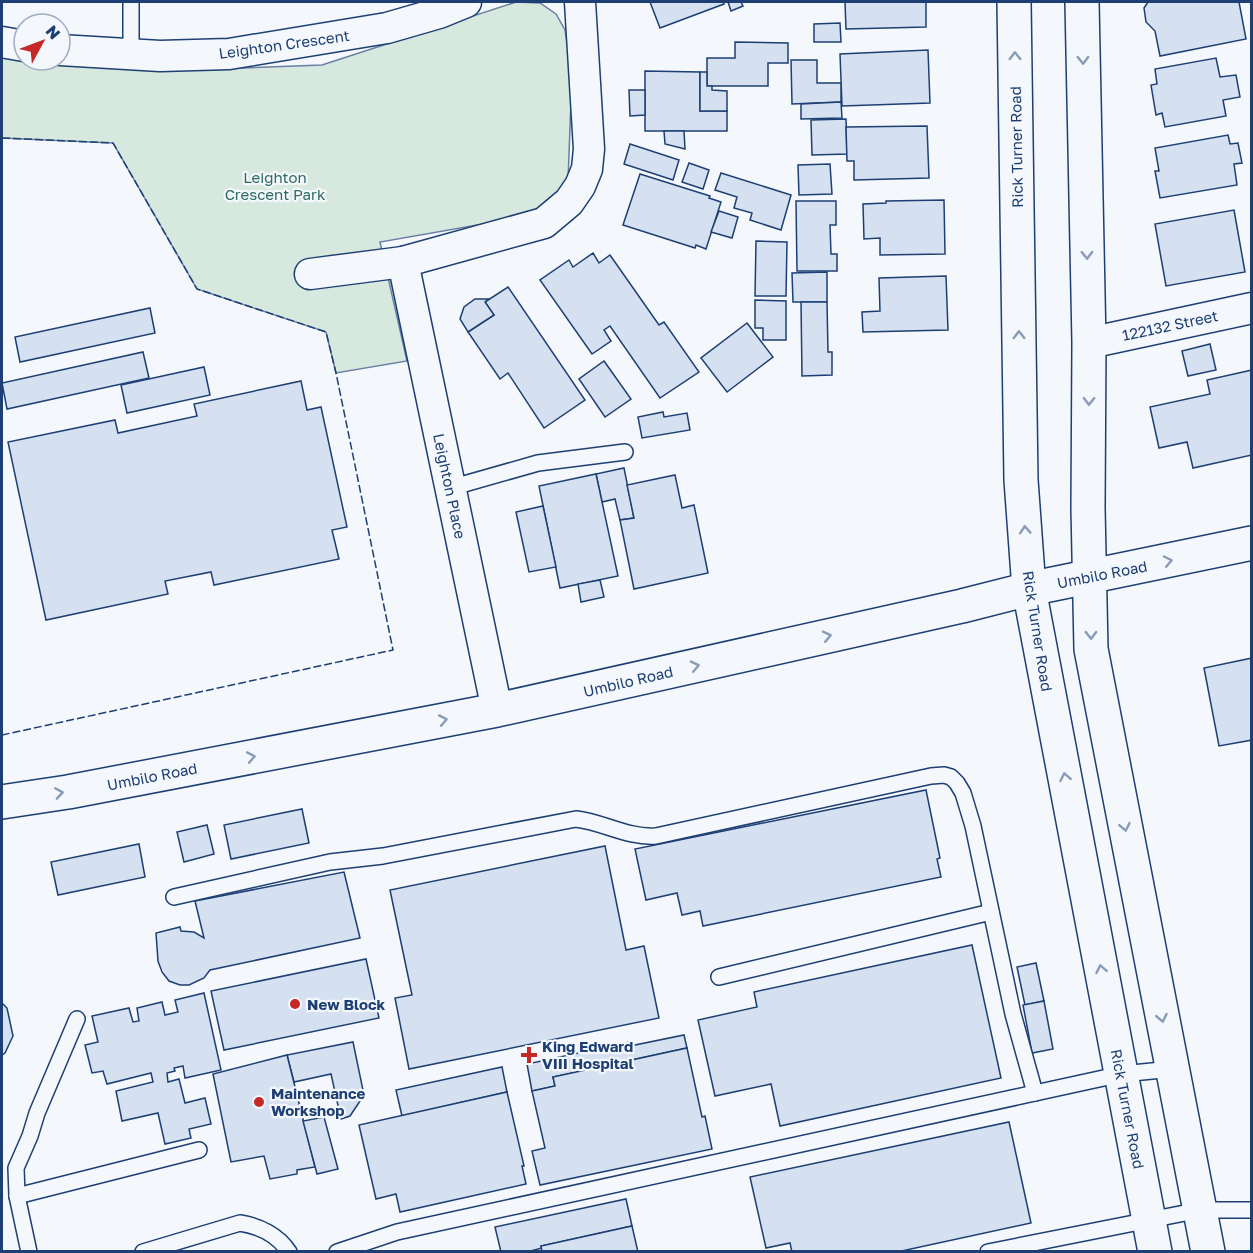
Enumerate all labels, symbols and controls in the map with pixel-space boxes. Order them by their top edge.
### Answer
north arrow [12,12,72,72]
text: N [42,21,65,43]
street label: Leighton Crescent [217,26,351,62]
one-way arrow [1009,52,1021,61]
one-way arrow [1077,55,1089,64]
street label: Rick Turner Road [1006,86,1026,208]
park label: Leighton Crescent Park [225,168,326,203]
one-way arrow [1081,250,1093,259]
street label: 122132 Street [1120,306,1220,344]
one-way arrow [1013,331,1025,340]
one-way arrow [1083,397,1095,406]
street label: Leighton Place [430,432,470,541]
one-way arrow [1018,526,1031,535]
one-way arrow [1162,555,1172,568]
street label: Umbilo Road [1055,556,1149,592]
street label: Rick Turner Road [1020,569,1056,693]
one-way arrow [822,631,832,644]
one-way arrow [1085,631,1097,640]
one-way arrow [689,660,699,673]
street label: Umbilo Road [581,662,675,700]
one-way arrow [437,714,447,727]
one-way arrow [246,751,256,764]
street label: Umbilo Road [105,758,199,794]
one-way arrow [1059,773,1072,783]
one-way arrow [54,787,64,800]
one-way arrow [1118,822,1131,832]
one-way arrow [1095,964,1108,974]
place label: New Block [307,995,386,1013]
marker: New Block [288,997,302,1011]
one-way arrow [1155,1013,1168,1023]
place label: King Edward VIII Hospital [542,1037,634,1072]
marker: King Edward VIII Hospital [520,1046,538,1064]
street label: Rick Turner Road [1108,1048,1148,1170]
place label: Maintenance Workshop [271,1084,366,1119]
marker: Maintenance Workshop [252,1095,266,1109]

